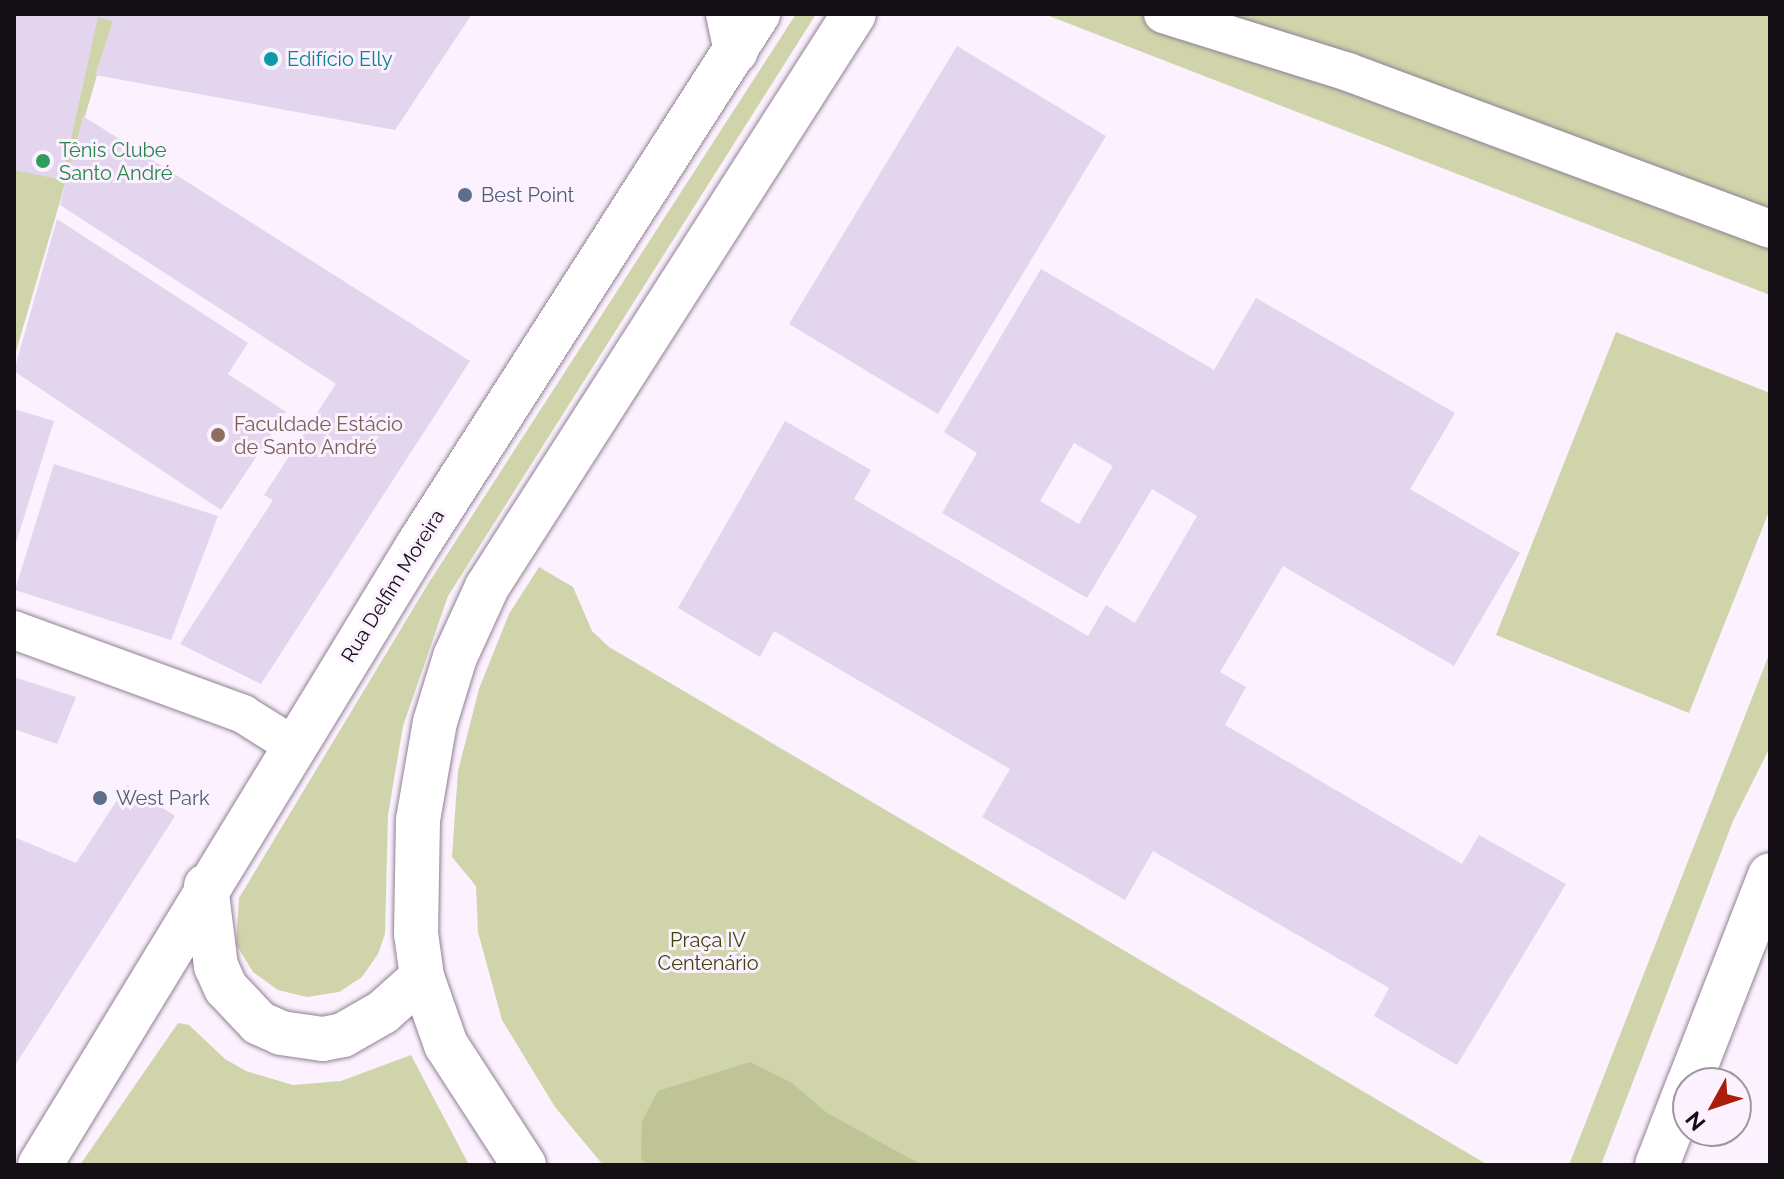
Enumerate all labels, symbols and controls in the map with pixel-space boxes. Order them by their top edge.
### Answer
place label: Edifício Elly [287,47,393,71]
marker: Edifício Elly [262,50,280,68]
place label: Tênis Clube Santo André [59,138,173,185]
marker: Tênis Clube Santo André [34,152,52,170]
place label: Best Point [481,183,574,207]
marker: Best Point [456,186,474,204]
place label: Faculdade Estácio de Santo André [234,412,403,459]
marker: Faculdade Estácio de Santo André [209,426,227,444]
street label: Rua Delfim Moreira [336,505,450,667]
place label: West Park [116,786,210,810]
marker: West Park [91,789,109,807]
park label: Praça IV Centenário [657,928,759,975]
north arrow [1672,1067,1752,1147]
text: N [1680,1106,1711,1136]

